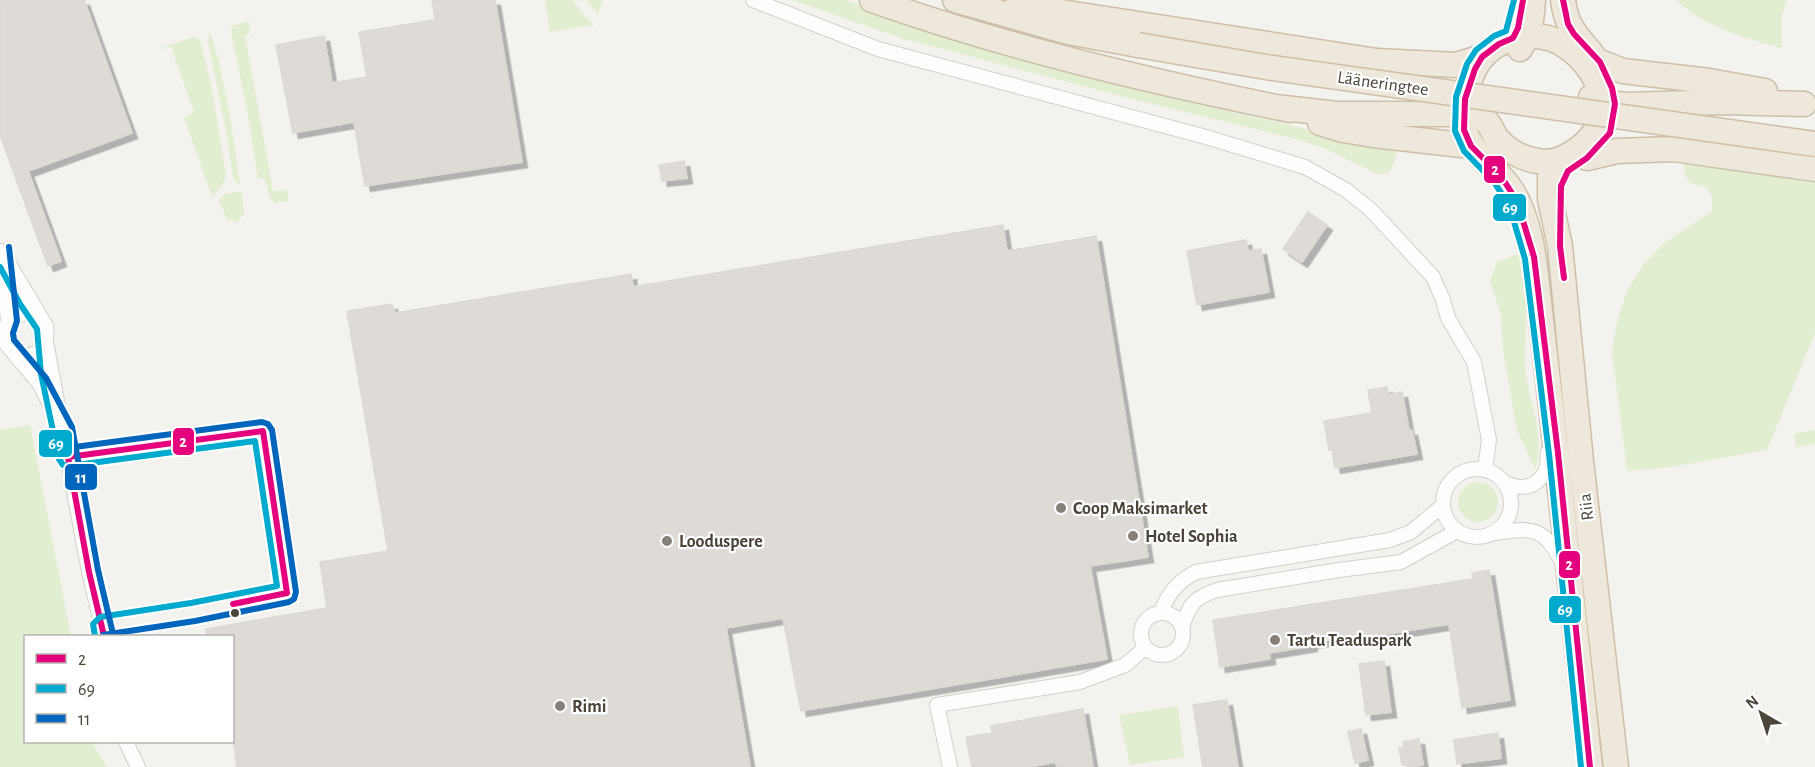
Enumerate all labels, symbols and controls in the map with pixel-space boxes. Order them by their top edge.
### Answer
street label: Lääneringtee [1336,69,1430,99]
line badge: 2 [1483,155,1506,184]
text: 2 [1491,162,1499,178]
line badge: 69 [1492,193,1527,222]
text: 69 [1502,200,1518,216]
line badge: 2 [172,427,195,456]
line badge: 69 [38,429,73,458]
text: 2 [179,434,187,450]
text: 69 [48,436,64,452]
line badge: 11 [64,463,98,491]
text: 11 [75,470,87,486]
street label: Riia [1576,492,1598,521]
place label: Coop Maksimarket [1073,500,1208,518]
marker: Coop Maksimarket [1054,501,1068,515]
place label: Hotel Sophia [1145,528,1238,546]
marker: Hotel Sophia [1126,529,1140,543]
place label: Looduspere [679,533,763,551]
marker: Looduspere [660,534,674,548]
line badge: 2 [1558,550,1581,579]
text: 2 [1565,557,1573,573]
line badge: 69 [1548,595,1582,624]
text: 69 [1557,602,1573,618]
unlabelled marker [229,607,241,619]
place label: Tartu Teaduspark [1287,632,1412,650]
marker: Tartu Teaduspark [1268,633,1282,647]
legend [24,635,234,743]
text: 2 [78,651,86,669]
text: 69 [78,681,95,699]
north arrow [1731,683,1791,743]
text: N [1743,692,1762,712]
place label: Rimi [572,698,607,716]
marker: Rimi [553,699,567,713]
text: 11 [78,711,90,729]

